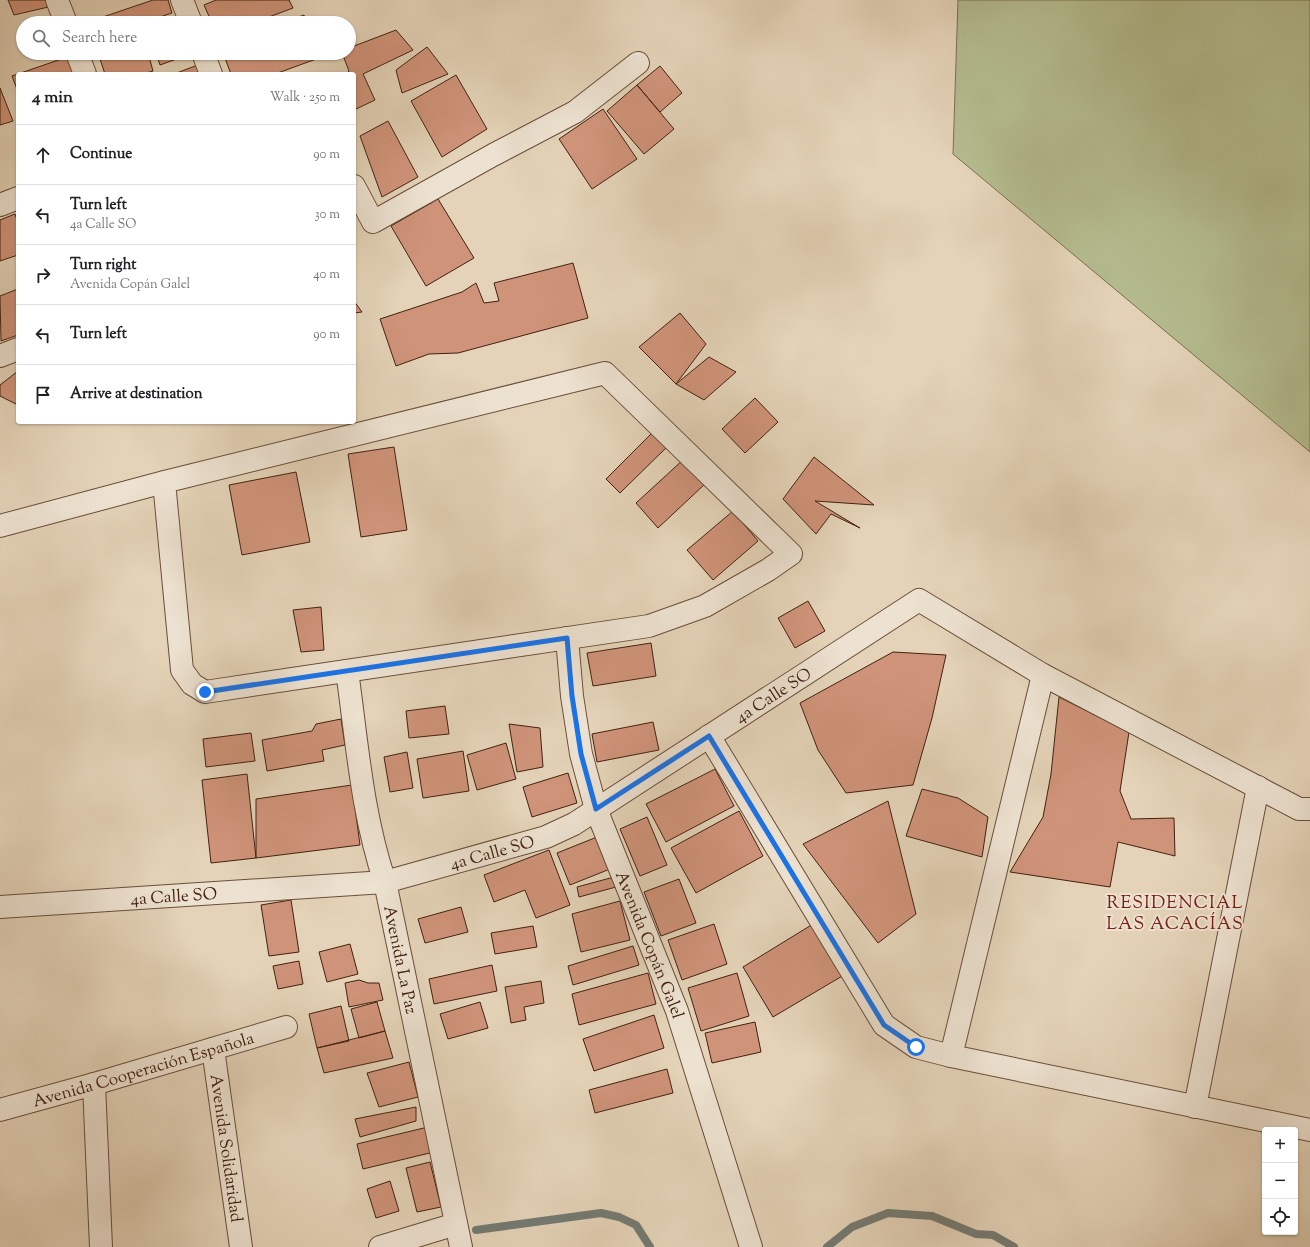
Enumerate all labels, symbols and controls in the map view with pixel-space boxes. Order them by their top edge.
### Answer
search box [16,16,356,60]
icon: search [30,27,52,49]
text: Search here [62,28,137,49]
text: 4 min [32,86,73,110]
text: Walk · 250 m [270,89,340,107]
icon: ahead [32,144,54,166]
text: Continue [70,144,132,165]
text: 90 m [313,146,340,164]
text: Turn left [70,195,127,216]
icon: left [32,204,54,226]
text: 30 m [314,206,340,224]
text: 4a Calle SO [70,216,136,234]
text: Turn right [70,255,136,276]
icon: right [32,264,54,286]
text: 40 m [313,266,340,284]
text: Avenida Copán Galel [70,276,190,294]
icon: left [32,324,54,346]
text: Turn left [70,324,127,345]
text: 90 m [313,326,340,344]
icon: arrive [32,384,54,406]
text: Arrive at destination [70,384,203,405]
street label: 4a Calle SO [731,663,817,730]
route end [196,683,214,701]
street label: 4a Calle SO [448,831,538,877]
street label: Avenida Copán Galel [608,868,689,1022]
street label: 4a Calle SO [130,883,218,913]
district label: RESIDENCIAL LAS ACACÍAS [1106,891,1244,938]
street label: Avenida La Paz [376,903,422,1017]
street label: Avenida Cooperación Española [30,1027,258,1114]
route start [907,1038,925,1056]
street label: Avenida Solidaridad [203,1073,247,1224]
map controls [1262,1127,1298,1235]
button: + [1262,1127,1298,1163]
button: − [1262,1163,1298,1199]
button: locate [1262,1199,1298,1235]

